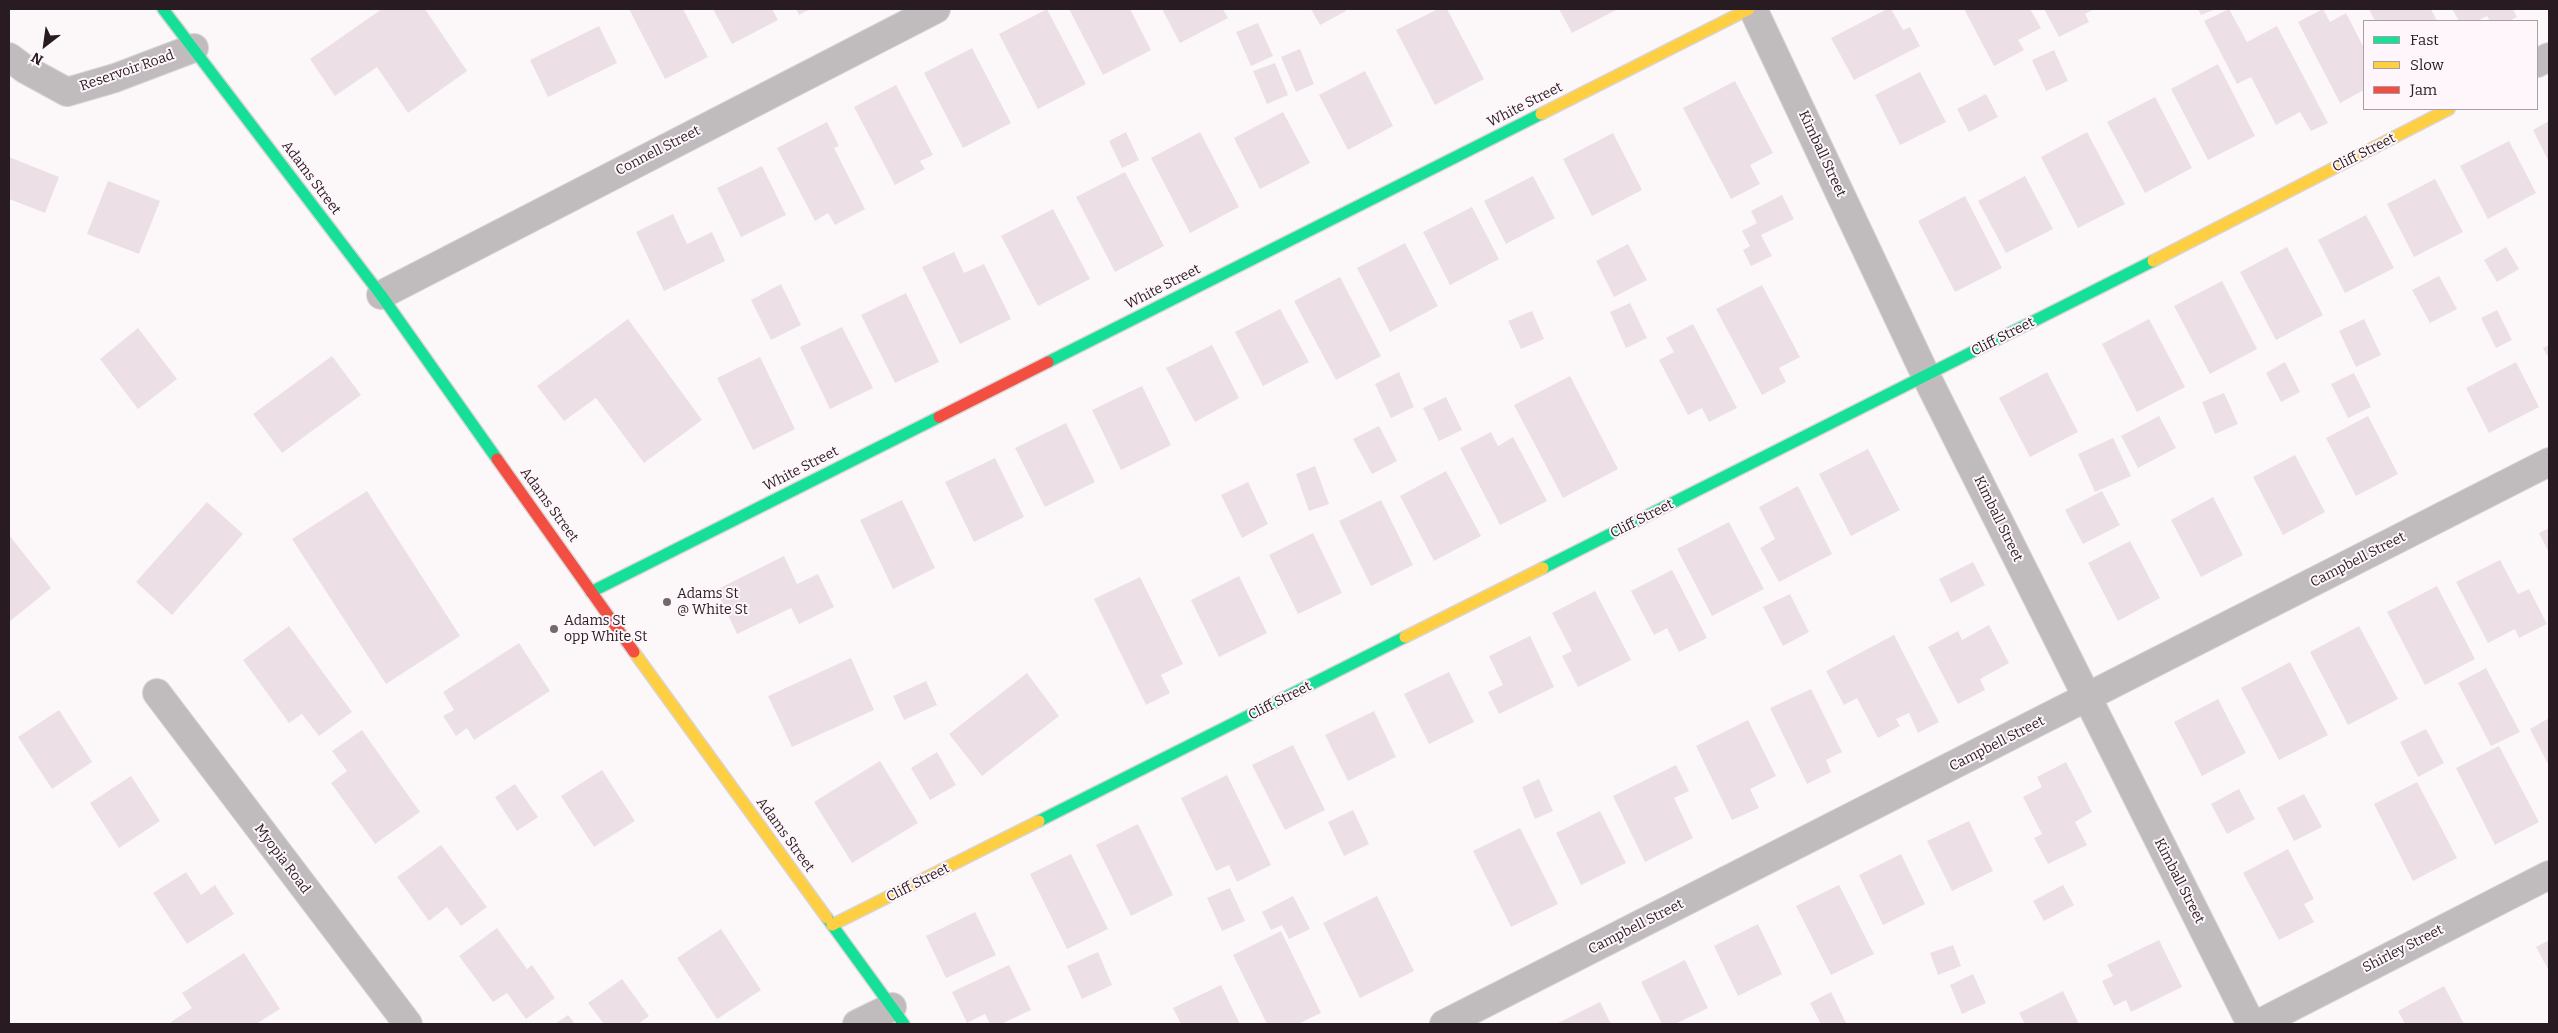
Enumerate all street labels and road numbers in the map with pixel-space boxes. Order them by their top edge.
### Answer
street label: Reservoir Road [78,47,176,95]
street label: White Street [1485,79,1565,131]
street label: Kimball Street [1795,108,1849,200]
street label: Connell Street [613,123,703,179]
street label: Cliff Street [2330,130,2398,176]
street label: Adams Street [278,138,344,218]
street label: White Street [1123,261,1203,313]
street label: Cliff Street [1969,314,2037,360]
street label: White Street [761,443,841,495]
street label: Adams Street [516,465,582,545]
street label: Kimball Street [1970,473,2026,565]
street label: Cliff Street [1608,496,1676,542]
street label: Campbell Street [2308,529,2408,591]
street label: Cliff Street [1246,678,1314,724]
street label: Campbell Street [1947,713,2047,775]
street label: Adams Street [752,795,818,875]
street label: Myopia Road [250,821,314,897]
street label: Kimball Street [2150,836,2208,926]
street label: Cliff Street [884,860,952,906]
street label: Campbell Street [1586,896,1686,958]
street label: Shirley Street [2360,921,2446,977]

